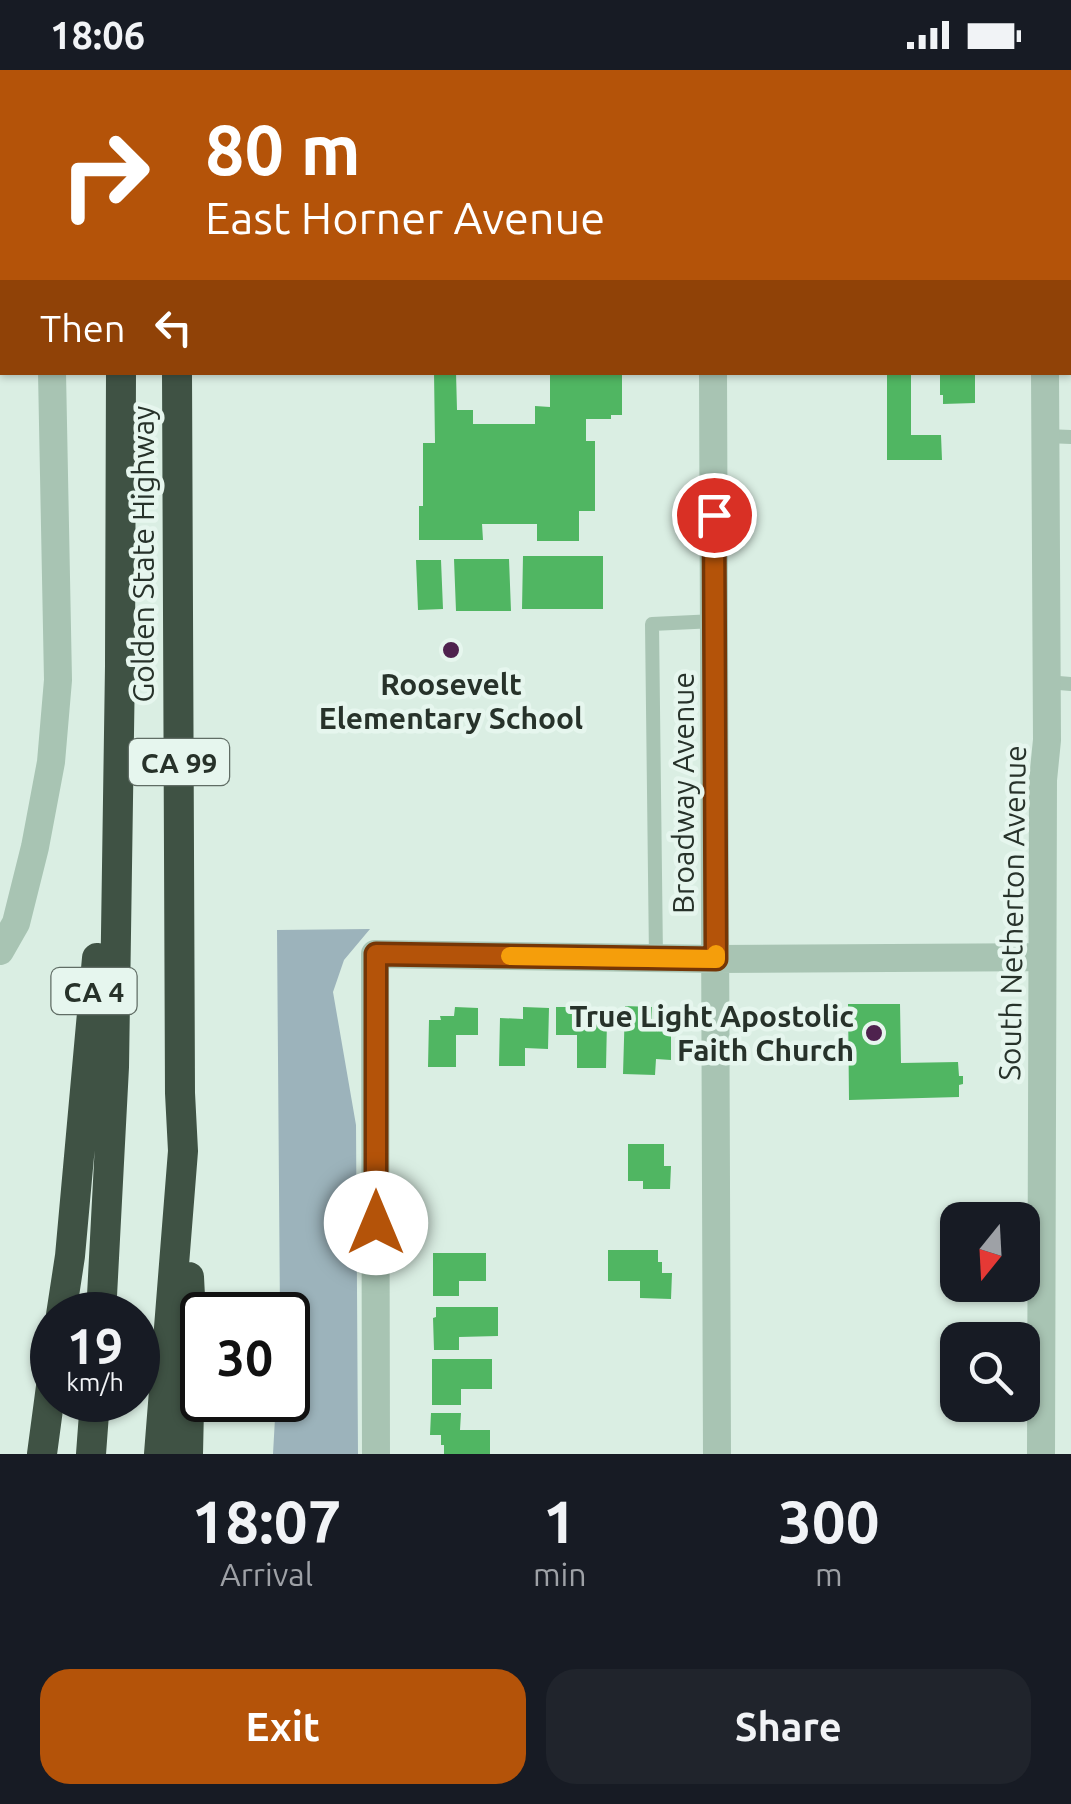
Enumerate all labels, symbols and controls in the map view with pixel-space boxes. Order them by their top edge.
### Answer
text: 18:06 [50,14,145,56]
icon: right [40,110,170,240]
text: 80 m [205,110,361,188]
text: East Horner Avenue [205,192,605,243]
icon: left [146,300,201,355]
text: Then [40,307,126,349]
street label: Golden State Highway [126,405,160,703]
pin [672,473,757,558]
icon: arrive [687,488,742,543]
marker: Roosevelt Elementary School [440,639,462,661]
place label: Roosevelt Elementary School [319,667,583,735]
street label: Broadway Avenue [666,672,700,914]
road number: CA 99 [129,739,229,785]
street label: South Netherton Avenue [992,745,1032,1081]
road number: CA 4 [52,968,136,1014]
place label: True Light Apostolic Faith Church [569,999,854,1067]
marker: True Light Apostolic Faith Church [863,1022,885,1044]
position arrow [324,1171,428,1275]
north arrow [940,1202,1040,1302]
map controls [940,1202,1040,1422]
speed limit sign: 30 [180,1292,310,1422]
text: 19 [67,1317,123,1373]
button: search [940,1322,1040,1422]
text: km/h [66,1368,124,1396]
text: 18:07 [191,1487,342,1554]
text: 1 [543,1487,577,1554]
text: 300 [778,1487,880,1554]
text: Arrival [220,1556,313,1592]
text: min [533,1556,587,1592]
text: m [815,1556,843,1592]
button: Exit [40,1669,526,1784]
button: Share [546,1669,1031,1784]

